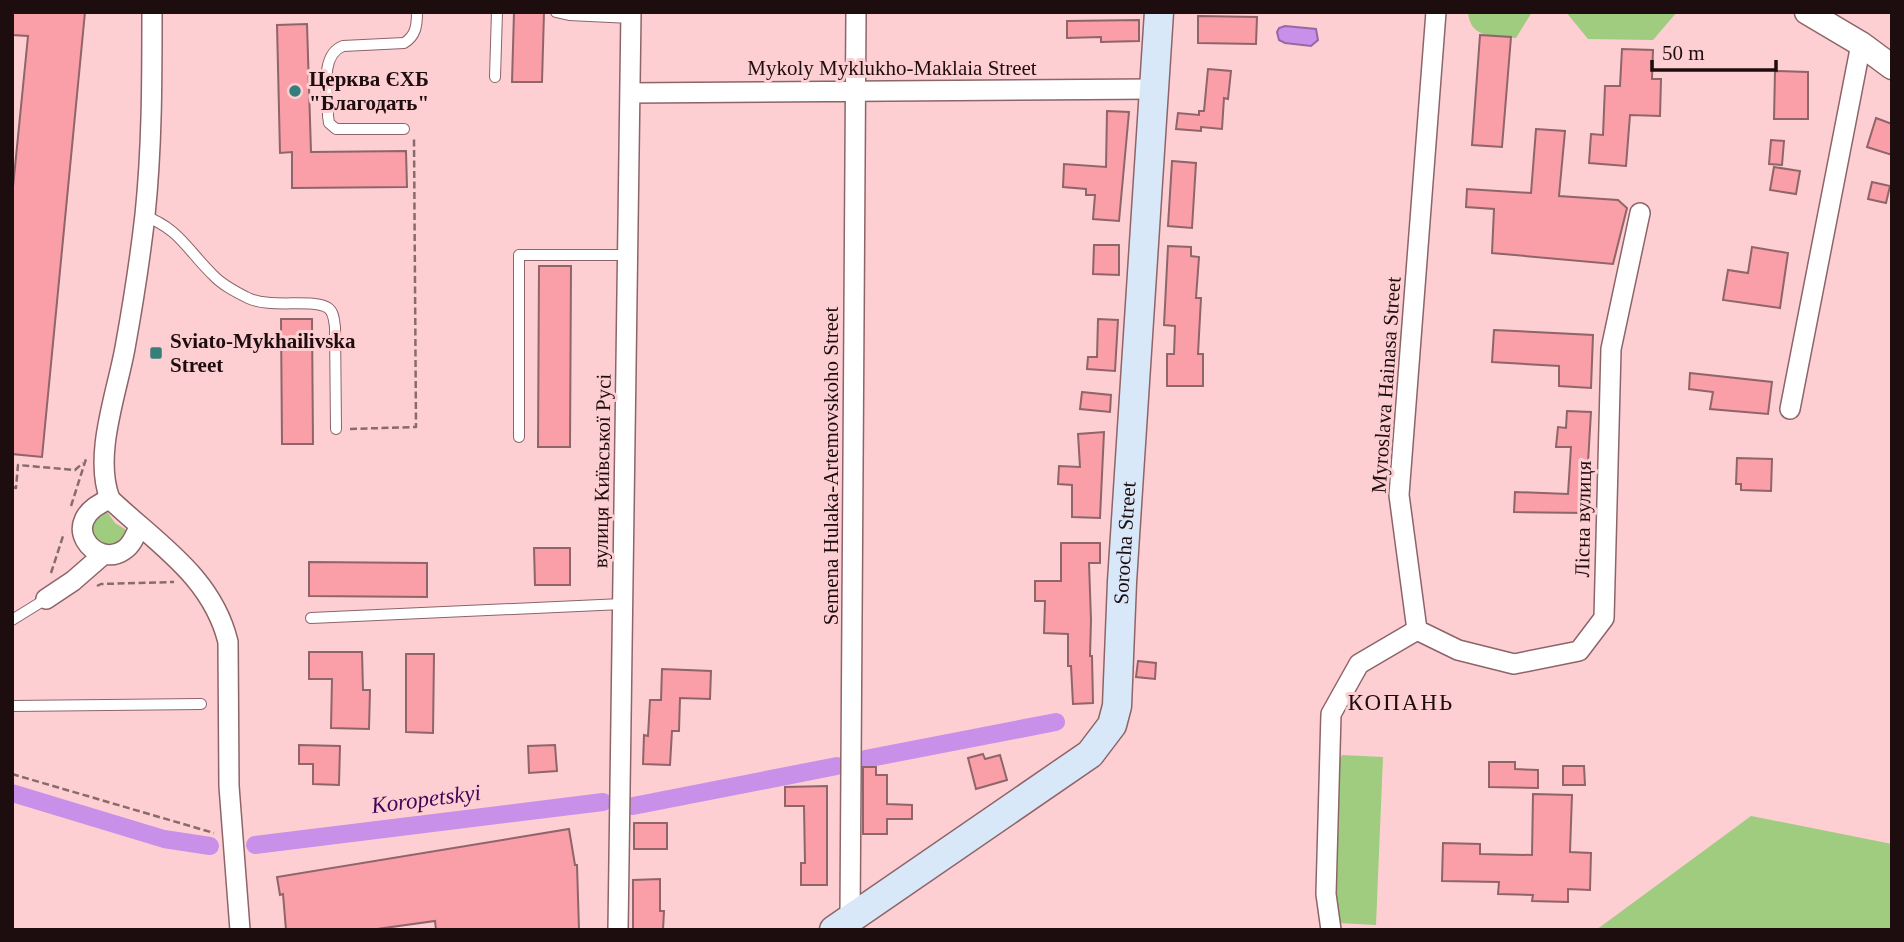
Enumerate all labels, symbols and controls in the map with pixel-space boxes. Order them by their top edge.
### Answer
scale bar [1652,28,1776,72]
text: 50 m [1662,41,1705,65]
street label: Mykoly Myklukho-Maklaia Street [747,56,1037,80]
place label: Церква ЄХБ "Благодать" [309,67,429,115]
marker: Церква ЄХБ "Благодать" [287,83,303,99]
street label: Myroslava Hainasa Street [1366,276,1406,494]
street label: Semena Hulaka-Artemovskoho Street [819,307,843,625]
place label: Sviato-Mykhailivska Street [170,329,356,377]
marker: Sviato-Mykhailivska Street [148,345,164,361]
street label: вулиця Київської Русі [588,373,616,568]
street label: Лісна вулиця [1570,460,1596,578]
street label: Sorocha Street [1109,481,1141,605]
district label: КОПАНЬ [1348,690,1454,715]
water label: Koropetskyi [369,780,482,818]

